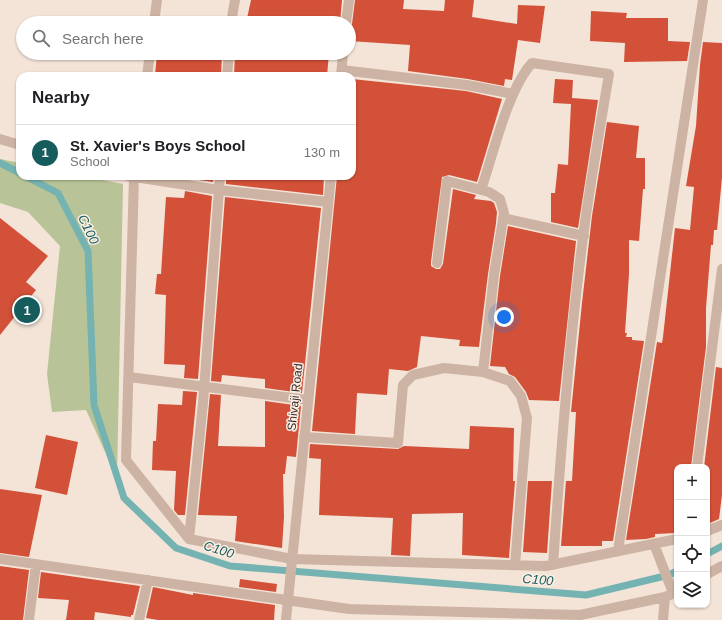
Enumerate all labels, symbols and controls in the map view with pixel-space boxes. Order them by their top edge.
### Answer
search box [16,16,356,60]
icon: search [30,27,52,49]
text: Search here [62,30,144,47]
text: Nearby [32,88,90,107]
text: St. Xavier's Boys School [70,137,245,154]
text: 1 [41,145,49,160]
text: 130 m [304,145,340,160]
text: School [70,154,110,169]
water label: C100 [75,212,102,247]
pin: 1 [14,295,40,325]
your location [494,307,514,327]
street label: Shivaji Road [285,363,305,431]
map controls [674,464,710,608]
button: + [674,464,710,500]
button: − [674,500,710,536]
button: locate [674,536,710,572]
water label: C100 [202,538,237,561]
water label: C100 [522,571,555,588]
button: layers [674,572,710,608]

